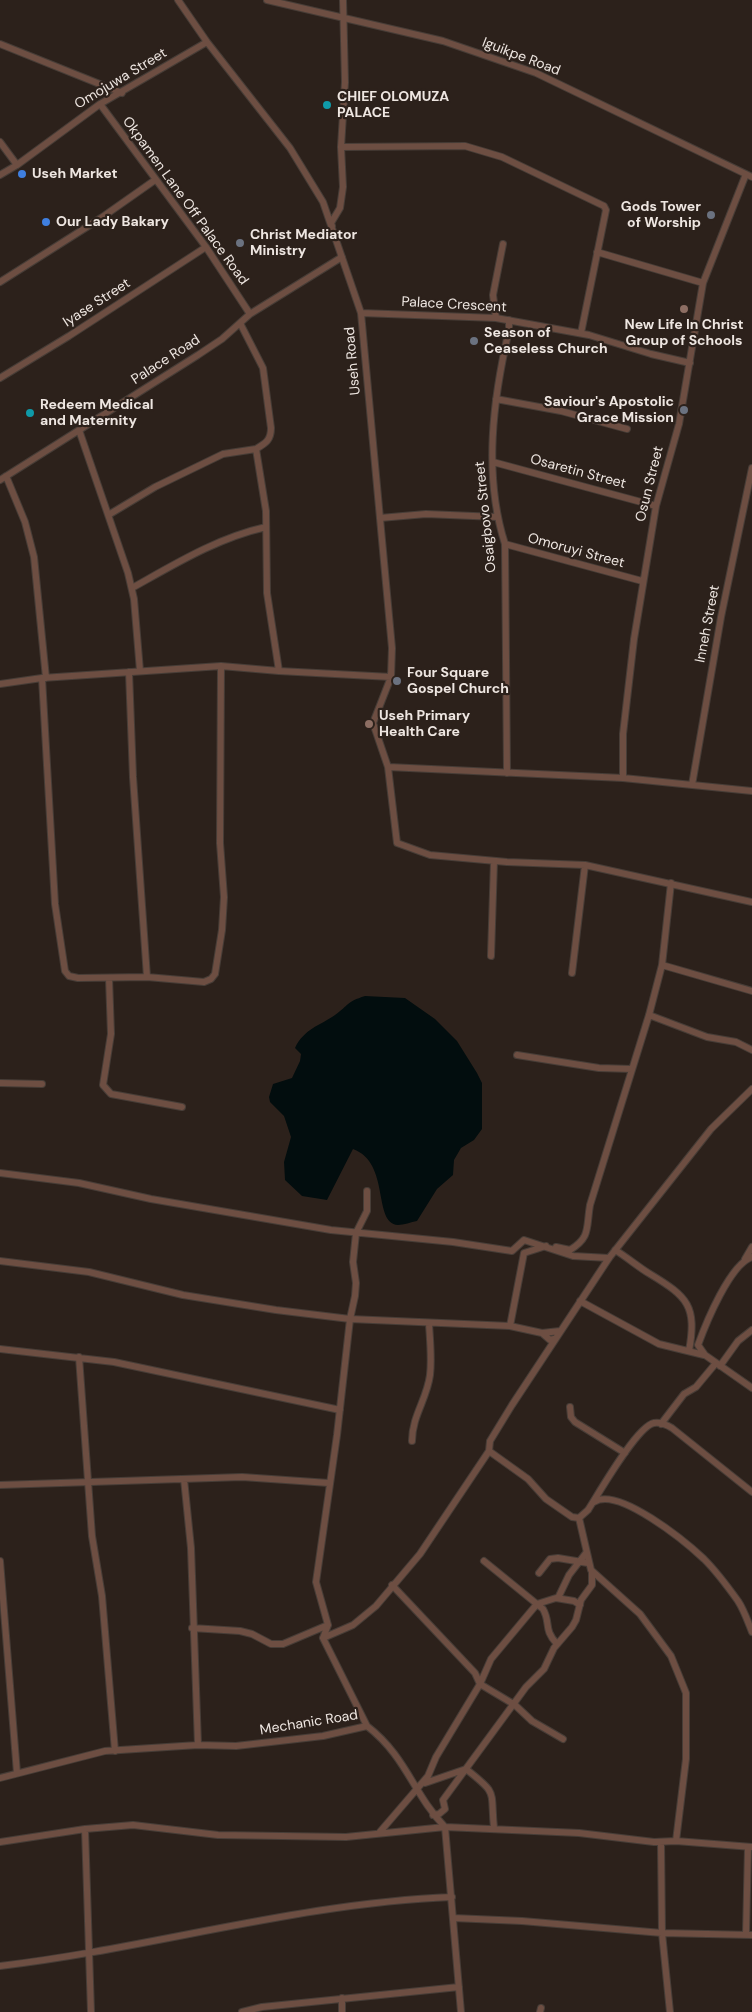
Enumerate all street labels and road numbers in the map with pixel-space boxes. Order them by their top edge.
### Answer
street label: Iguikpe Road [479,34,563,80]
street label: Omojuwa Street [72,45,170,113]
street label: Okpamen Lane Off Palace Road [118,114,252,288]
street label: Iyase Street [60,275,134,331]
street label: Palace Crescent [401,294,507,316]
street label: Useh Road [342,326,364,396]
street label: Palace Road [129,332,203,388]
street label: Osun Street [632,444,668,524]
street label: Osaretin Street [528,451,628,493]
street label: Osaigbovo Street [472,460,500,574]
street label: Omoruyi Street [526,530,626,572]
street label: Inneh Street [692,584,724,664]
street label: Mechanic Road [259,1707,359,1739]

